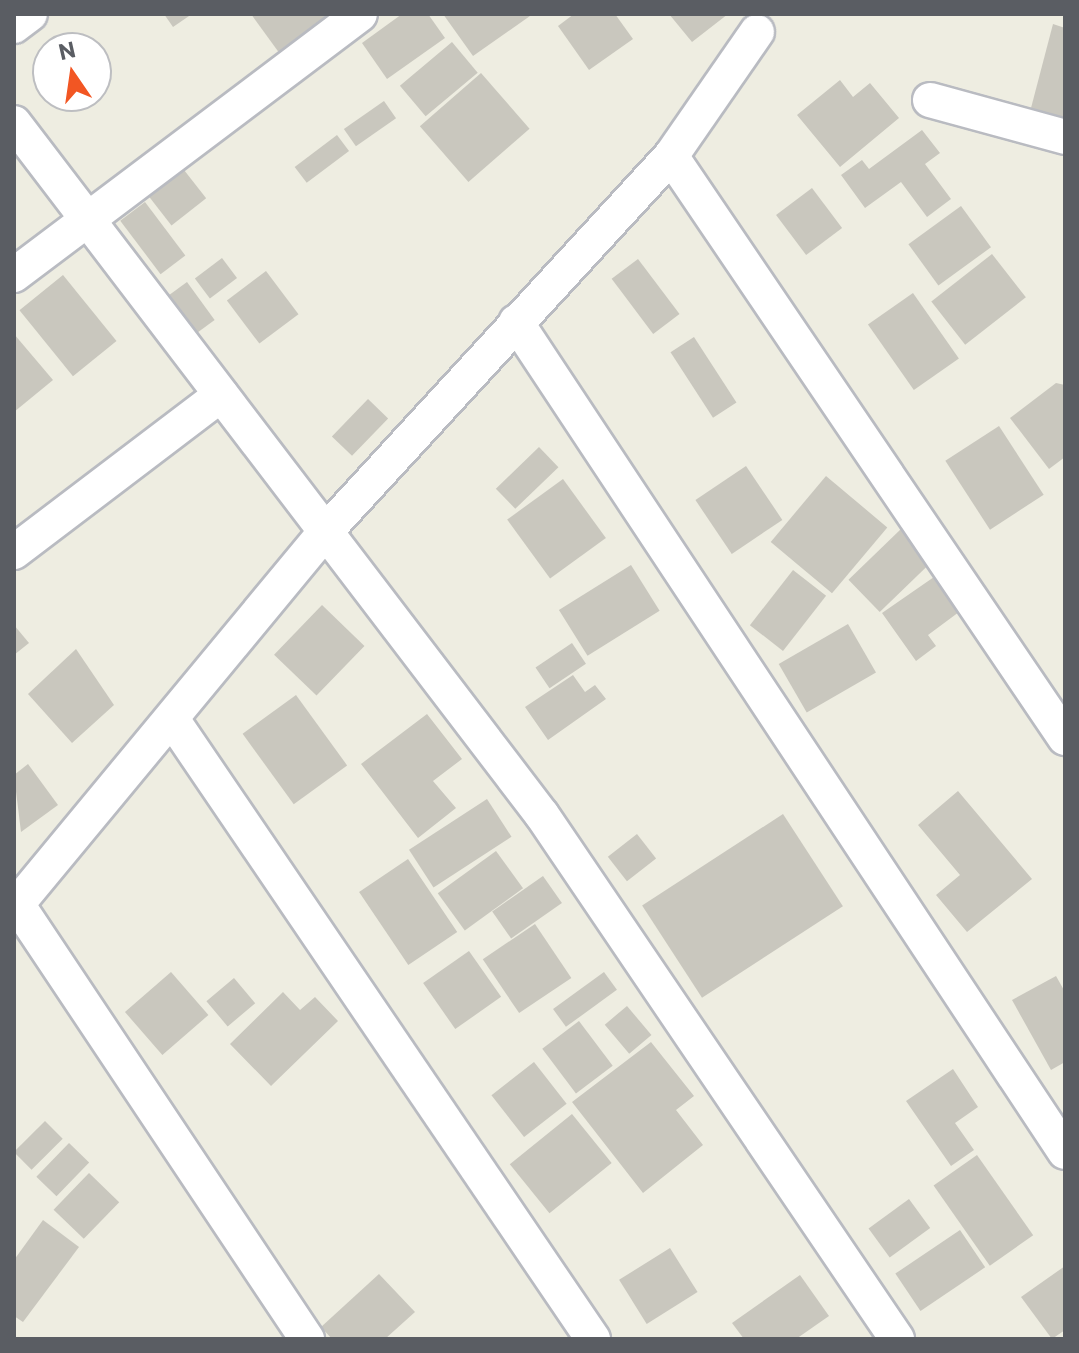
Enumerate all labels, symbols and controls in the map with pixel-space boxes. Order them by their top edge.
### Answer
north arrow [32,32,112,112]
text: N [56,35,78,65]

